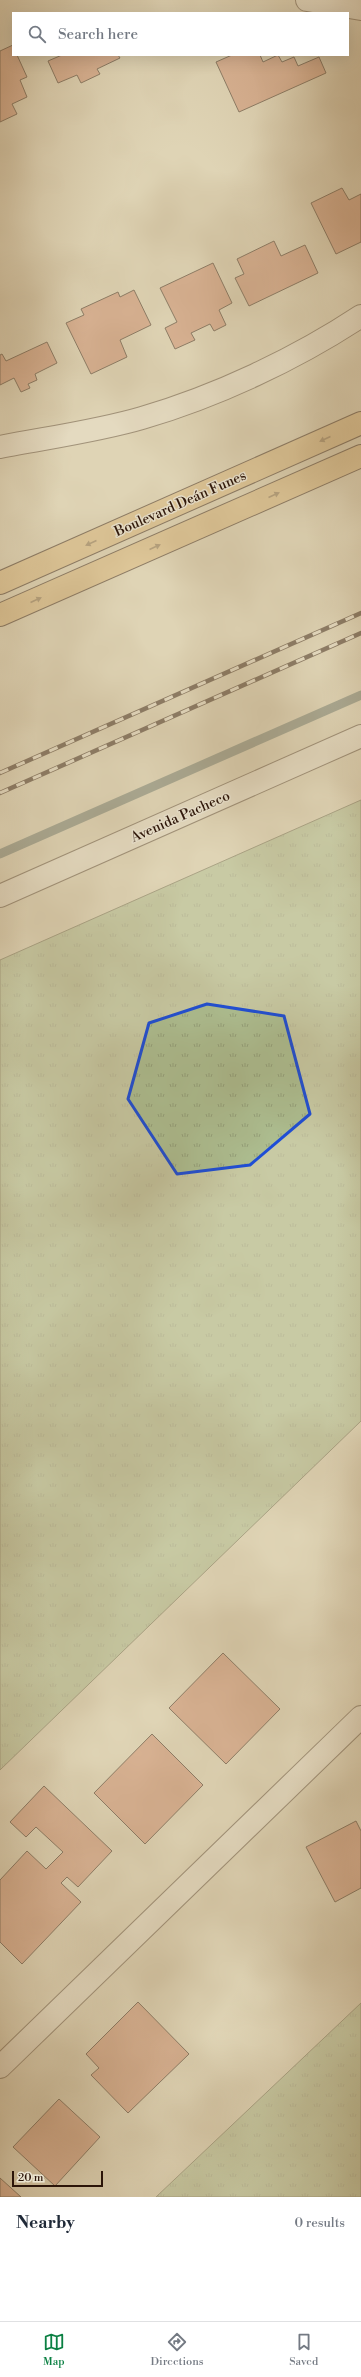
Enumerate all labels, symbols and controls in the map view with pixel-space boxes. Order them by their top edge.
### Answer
search box [12,12,349,56]
icon: search [26,23,48,45]
text: Search here [58,25,138,44]
one-way arrow [320,436,331,442]
street label: Boulevard Deán Funes [111,467,249,542]
one-way arrow [268,492,279,498]
one-way arrow [85,540,97,546]
one-way arrow [149,544,160,550]
one-way arrow [30,597,41,603]
street label: Avenida Pacheco [127,787,233,847]
scale bar [12,2169,103,2188]
text: 20 m [18,2171,43,2185]
text: Nearby [16,2212,75,2234]
text: 0 results [294,2215,345,2231]
tab: Map [43,2331,65,2369]
tab: Directions [151,2331,204,2369]
tab: Saved [289,2331,318,2369]

